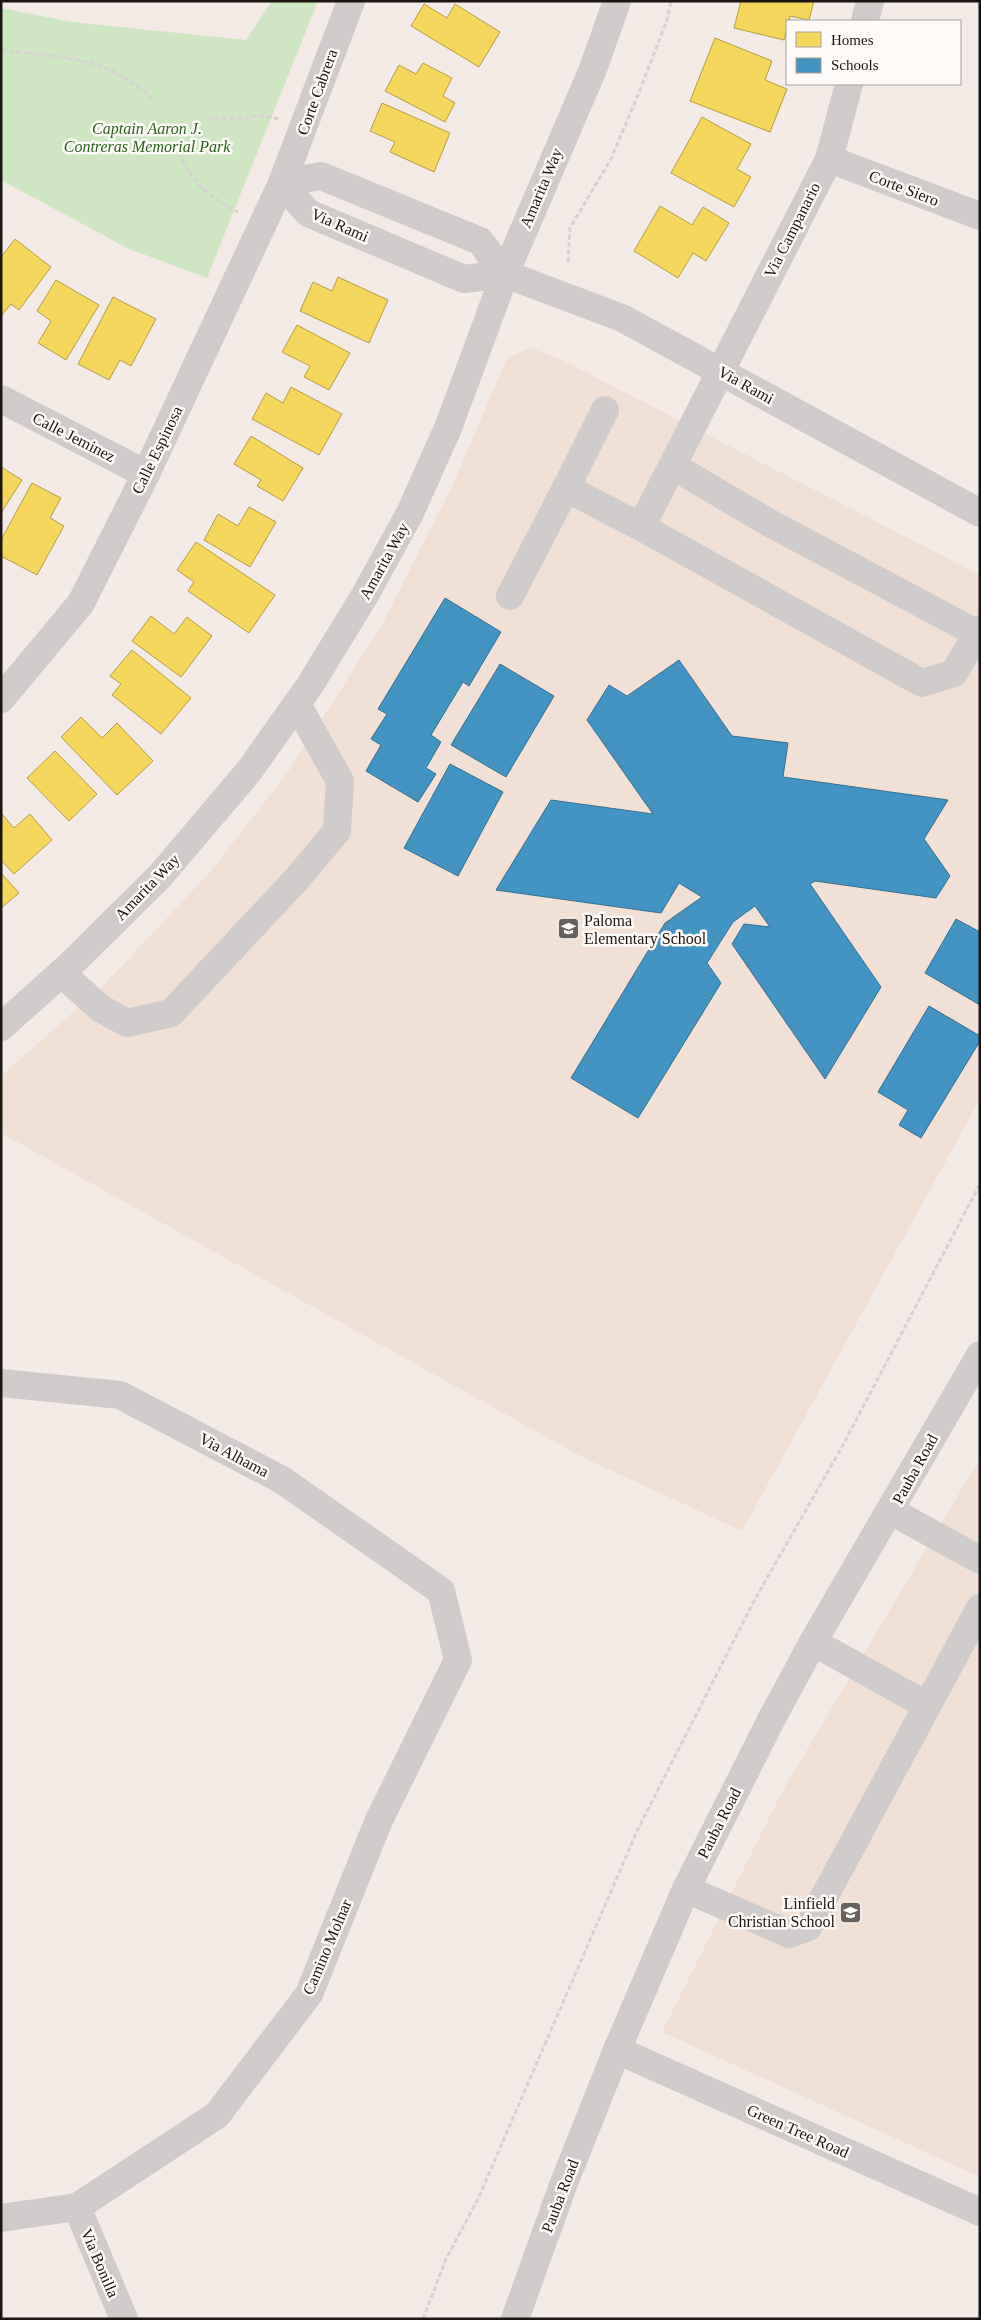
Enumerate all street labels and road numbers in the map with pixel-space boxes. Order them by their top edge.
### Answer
street label: Corte Cabrera [294,47,340,137]
street label: Amarita Way [517,146,566,231]
street label: Corte Siero [867,167,941,209]
street label: Via Campanario [761,180,824,281]
street label: Via Rami [309,205,372,245]
street label: Via Rami [715,363,777,407]
street label: Calle Espinosa [128,403,186,497]
street label: Calle Jeminez [30,409,118,465]
street label: Amarita Way [356,520,413,603]
street label: Amarita Way [111,851,183,924]
street label: Via Alhama [196,1430,272,1480]
street label: Pauba Road [889,1431,941,1507]
street label: Pauba Road [694,1785,744,1861]
street label: Camino Molnar [299,1896,355,1997]
street label: Green Tree Road [745,2101,851,2161]
street label: Pauba Road [538,2157,582,2235]
street label: Via Bonilla [78,2226,122,2300]

